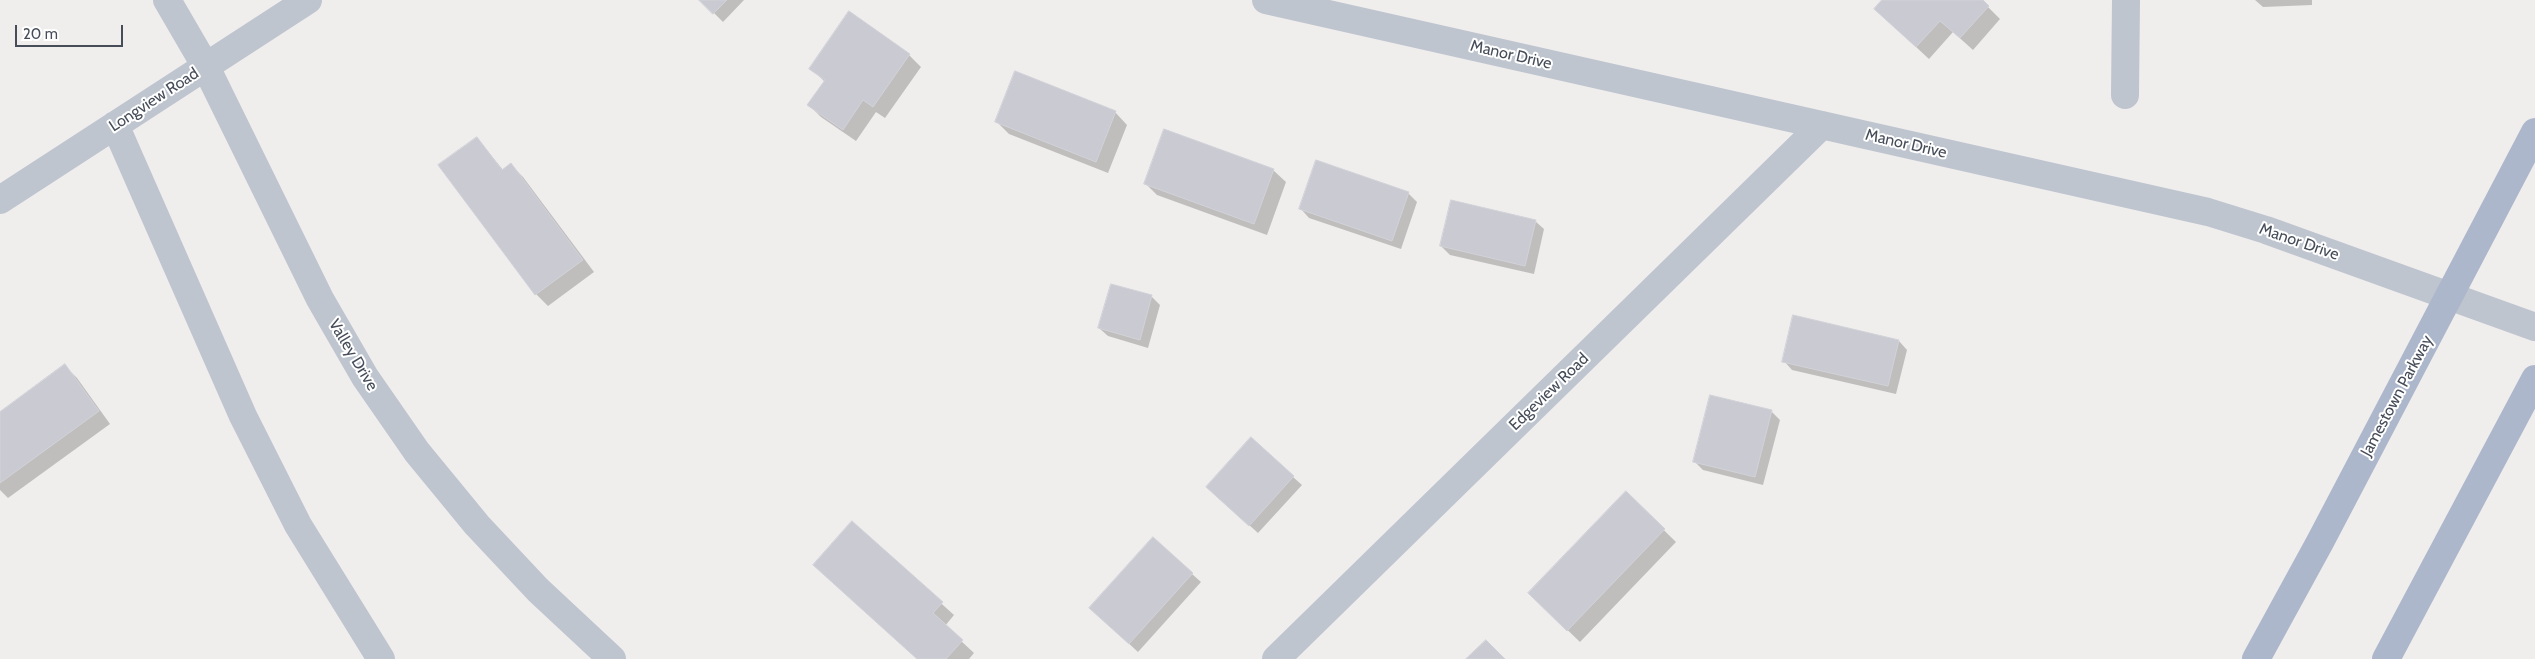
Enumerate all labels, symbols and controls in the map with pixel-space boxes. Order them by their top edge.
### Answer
scale bar [18,15,125,47]
text: 20 m [23,25,58,43]
street label: Manor Drive [1468,36,1554,74]
street label: Longview Road [106,64,202,136]
street label: Manor Drive [1863,125,1949,163]
street label: Manor Drive [2257,219,2341,265]
street label: Valley Drive [324,316,382,394]
street label: Jamestown Parkway [2357,332,2437,460]
street label: Edgeview Road [1505,349,1593,435]

